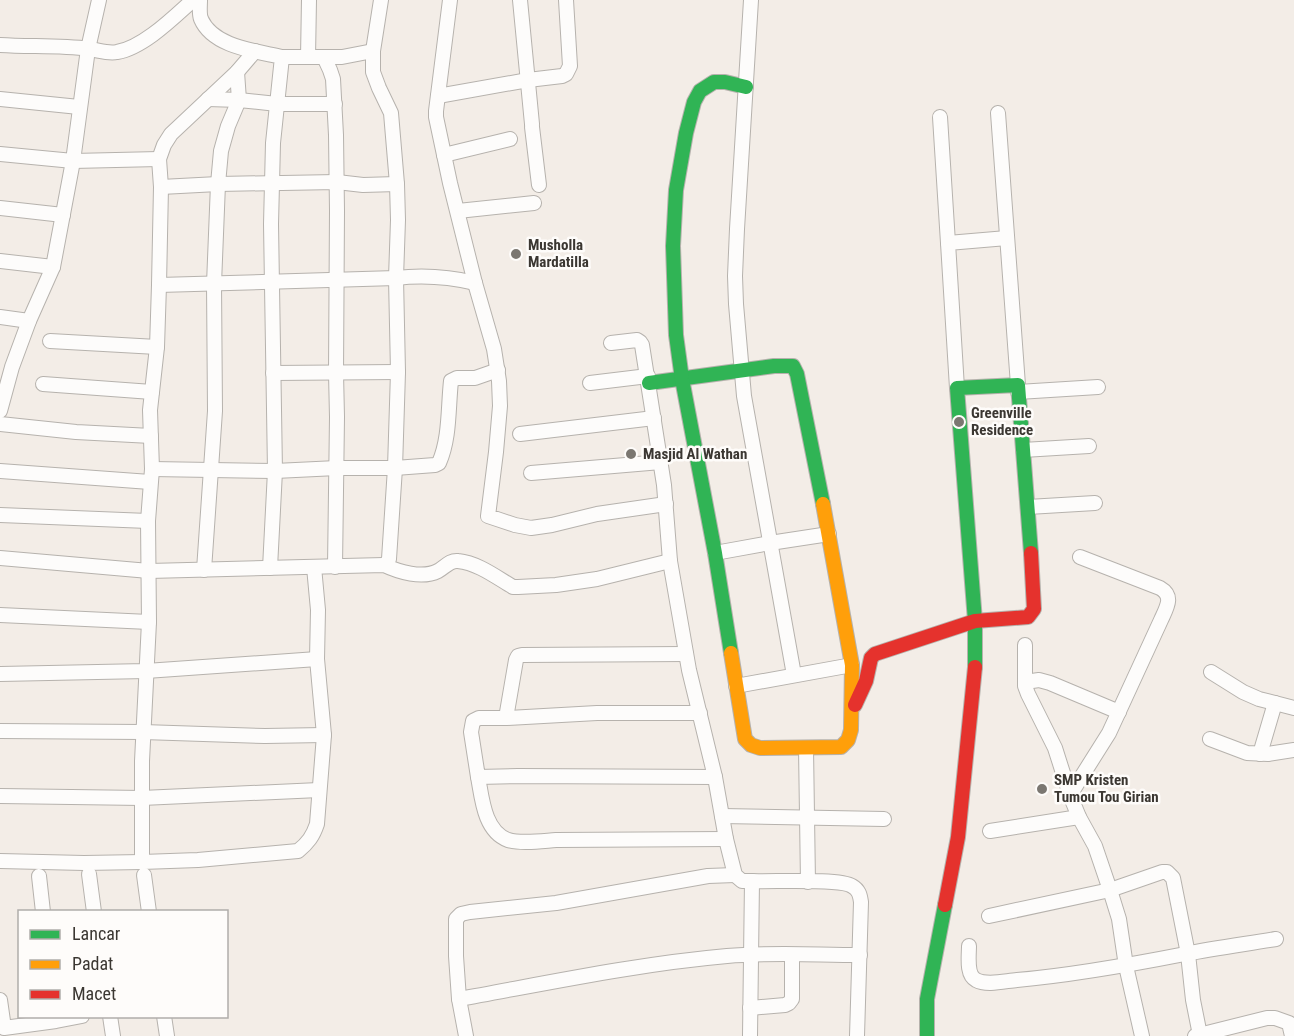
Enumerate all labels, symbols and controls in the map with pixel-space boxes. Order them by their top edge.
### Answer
place label: Musholla Mardatilla [528,236,589,271]
marker: Musholla Mardatilla [509,247,523,261]
place label: Greenville Residence [971,404,1033,439]
marker: Greenville Residence [952,415,966,429]
place label: Masjid Al Wathan [643,445,747,463]
marker: Masjid Al Wathan [624,447,638,461]
place label: SMP Kristen Tumou Tou Girian [1054,771,1159,806]
marker: SMP Kristen Tumou Tou Girian [1035,782,1049,796]
legend [18,910,228,1018]
text: Lancar [72,923,121,944]
text: Padat [72,953,113,974]
text: Macet [72,983,116,1004]

